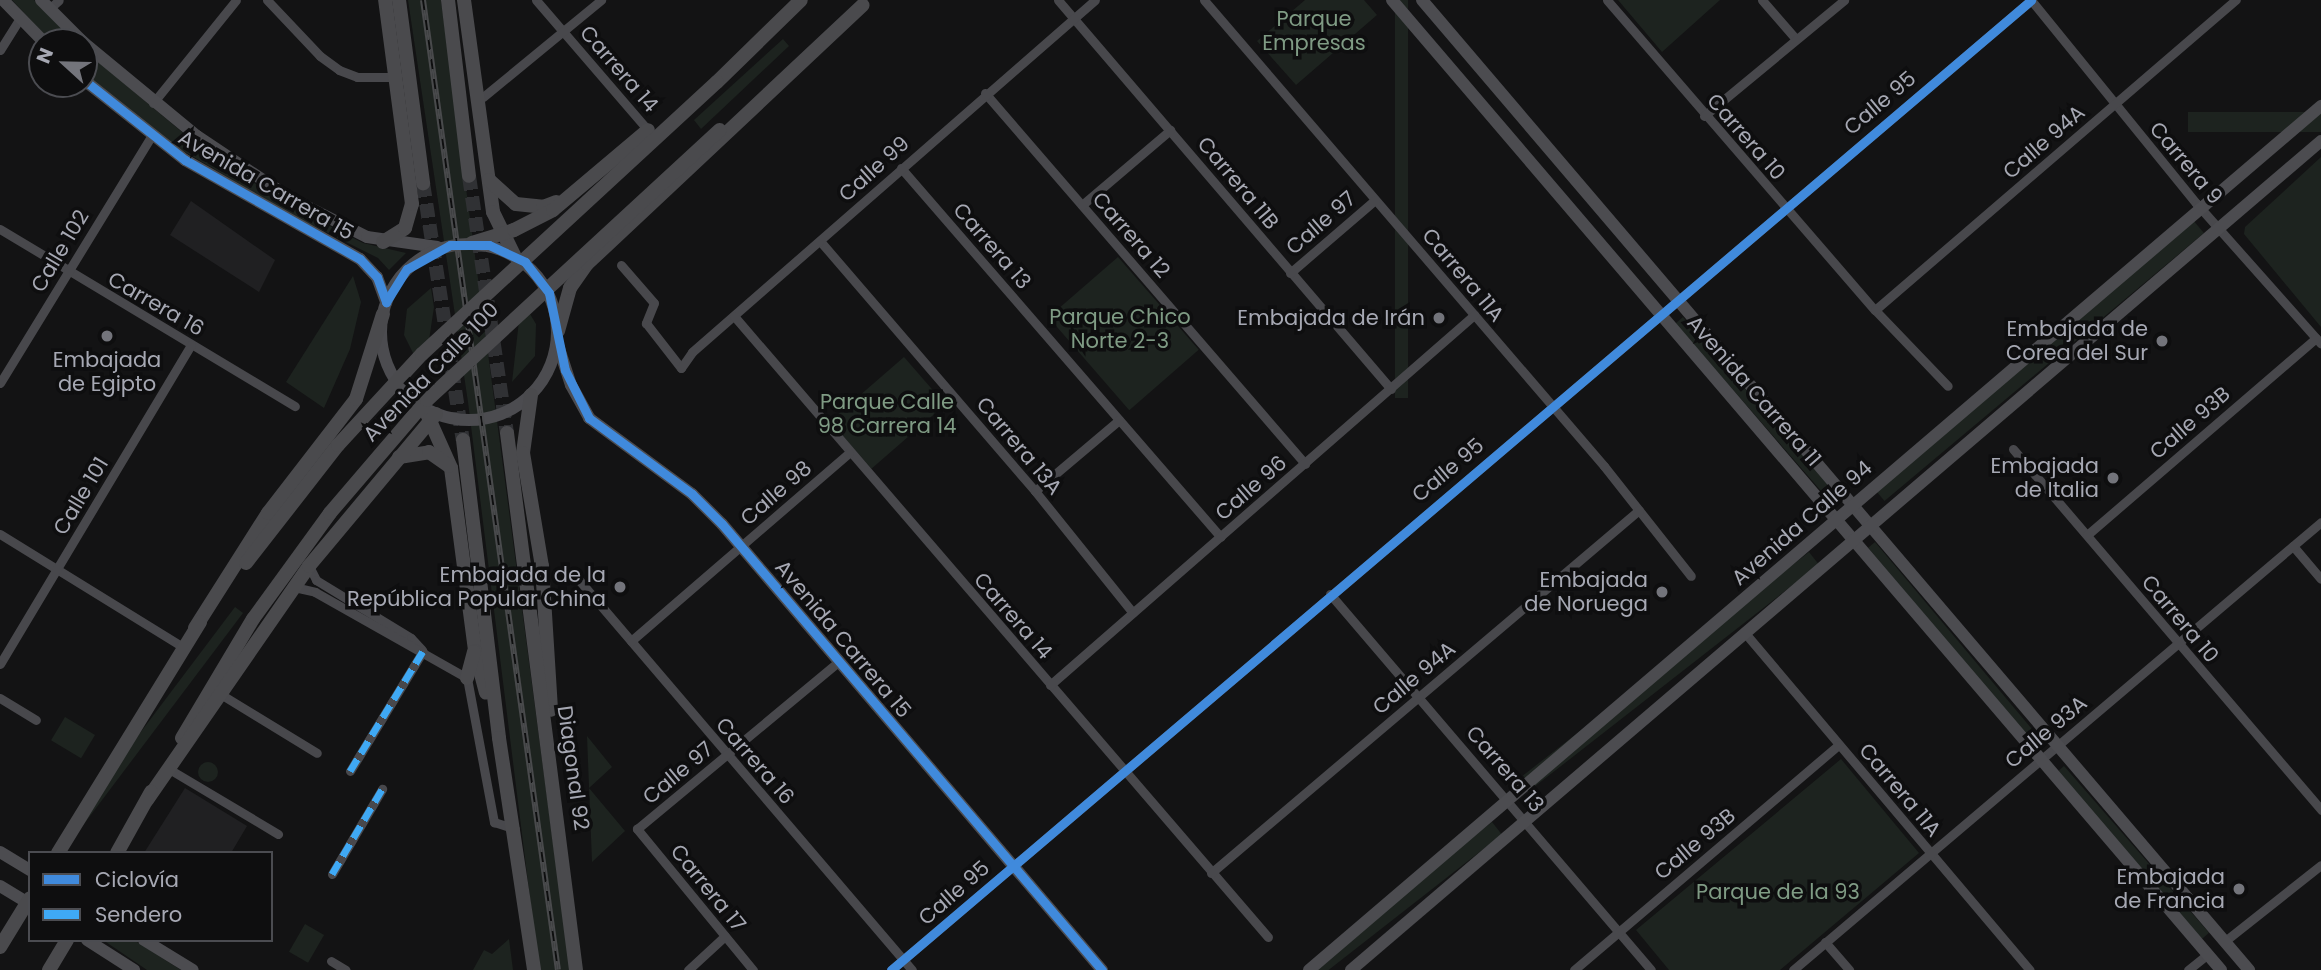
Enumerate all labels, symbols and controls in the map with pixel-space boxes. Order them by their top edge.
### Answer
park label: Parque Empresas [1262,6,1366,56]
street label: Carrera 14 [575,20,663,118]
north arrow [28,28,98,98]
text: N [30,44,60,67]
street label: Calle 95 [1839,66,1921,140]
street label: Carrera 10 [1702,88,1790,186]
street label: Calle 94A [1998,100,2090,184]
street label: Carrera 9 [2144,117,2228,209]
street label: Avenida Carrera 15 [174,125,358,245]
street label: Calle 99 [834,131,914,207]
street label: Carrera 11B [1192,132,1284,234]
street label: Calle 97 [1281,186,1361,260]
street label: Carrera 12 [1087,187,1175,283]
street label: Carrera 13 [948,198,1036,294]
street label: Calle 102 [26,205,94,297]
street label: Carrera 11A [1417,223,1509,327]
street label: Carrera 16 [103,266,209,342]
street label: Avenida Calle 100 [358,297,504,447]
park label: Parque Chico Norte 2-3 [1049,304,1191,354]
place label: Embajada de Irán [1237,305,1425,331]
marker: Embajada de Irán [1431,310,1447,326]
street label: Avenida Carrera 11 [1682,310,1826,472]
place label: Embajada de Corea del Sur [2006,316,2148,366]
marker: Embajada de Egipto [99,328,115,344]
marker: Embajada de Corea del Sur [2154,333,2170,349]
place label: Embajada de Egipto [53,347,161,397]
street label: Calle 93B [2145,381,2235,465]
park label: Parque Calle 98 Carrera 14 [818,389,956,439]
street label: Carrera 13A [971,392,1067,500]
street label: Calle 95 [1407,433,1489,507]
street label: Calle 96 [1210,450,1292,526]
street label: Calle 101 [48,453,114,539]
place label: Embajada de Italia [1990,453,2099,503]
street label: Calle 98 [735,455,817,531]
street label: Avenida Calle 94 [1727,455,1877,591]
marker: Embajada de Italia [2105,470,2121,486]
street label: Avenida Carrera 15 [770,555,916,723]
place label: Embajada de la República Popular China [347,562,606,612]
street label: Carrera 14 [969,567,1057,665]
place label: Embajada de Noruega [1524,567,1648,617]
street label: Carrera 10 [2136,570,2224,668]
marker: Embajada de la República Popular China [612,579,628,595]
marker: Embajada de Noruega [1654,584,1670,600]
street label: Calle 94A [1368,636,1460,720]
street label: Calle 93A [2000,690,2092,774]
street label: Diagonal 92 [552,704,594,832]
street label: Carrera 16 [710,712,800,810]
street label: Carrera 13 [1461,721,1549,817]
street label: Calle 97 [638,736,718,810]
street label: Carrera 11A [1854,738,1946,842]
street label: Calle 93B [1649,803,1741,885]
street label: Carrera 17 [665,839,751,937]
legend [28,851,273,942]
street label: Calle 95 [913,855,995,931]
place label: Embajada de Francia [2114,864,2225,914]
text: Ciclovía [95,865,179,894]
park label: Parque de la 93 [1696,879,1860,905]
marker: Embajada de Francia [2231,881,2247,897]
text: Sendero [95,900,182,929]

